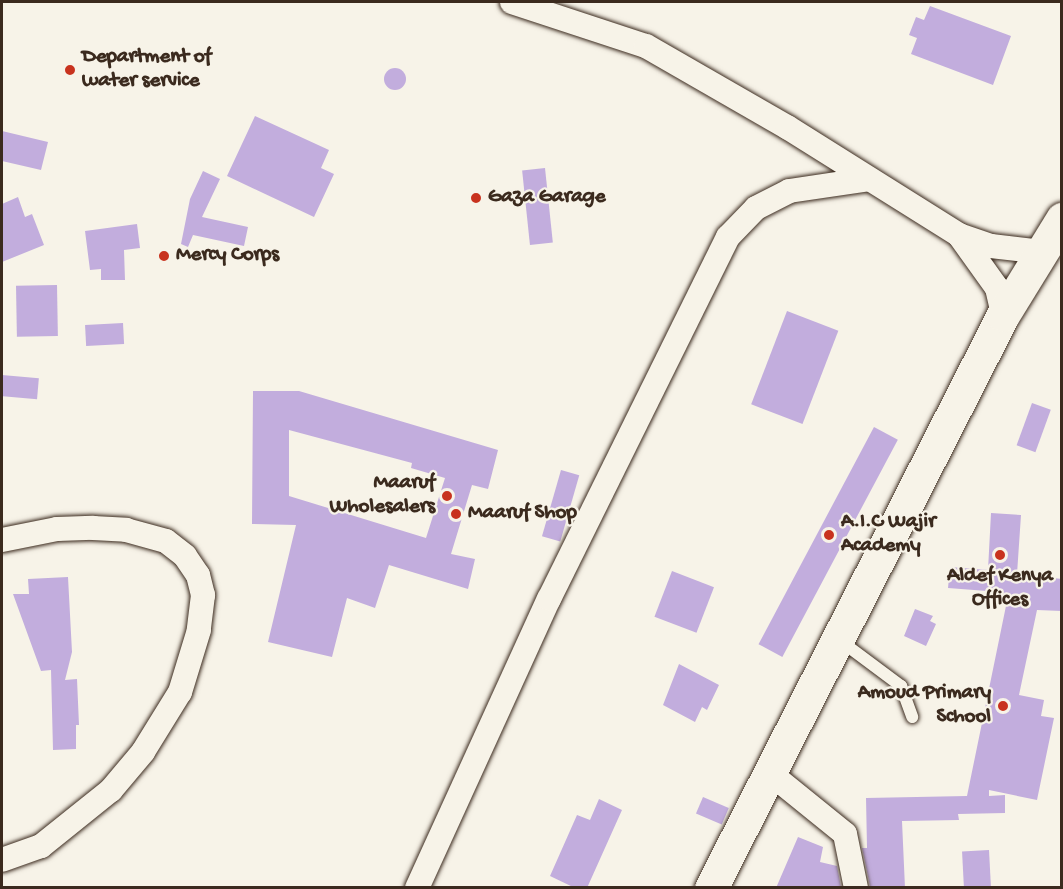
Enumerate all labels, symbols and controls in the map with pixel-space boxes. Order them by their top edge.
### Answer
place label: Department of water service [82,45,211,95]
marker: Department of water service [63,63,77,77]
place label: Gaza Garage [488,185,606,211]
marker: Gaza Garage [469,191,483,205]
place label: Mercy Corps [176,243,279,269]
marker: Mercy Corps [157,249,171,263]
place label: Maaruf Wholesalers [329,471,435,521]
marker: Maaruf Wholesalers [440,489,454,503]
place label: Maaruf Shop [468,501,577,527]
marker: Maaruf Shop [449,507,463,521]
place label: A.I.C Wajir Academy [841,510,936,560]
marker: A.I.C Wajir Academy [822,528,836,542]
marker: Aldef Kenya Offices [993,548,1007,562]
place label: Aldef Kenya Offices [947,564,1053,614]
place label: Amoud Primary School [858,681,991,731]
marker: Amoud Primary School [996,699,1010,713]

